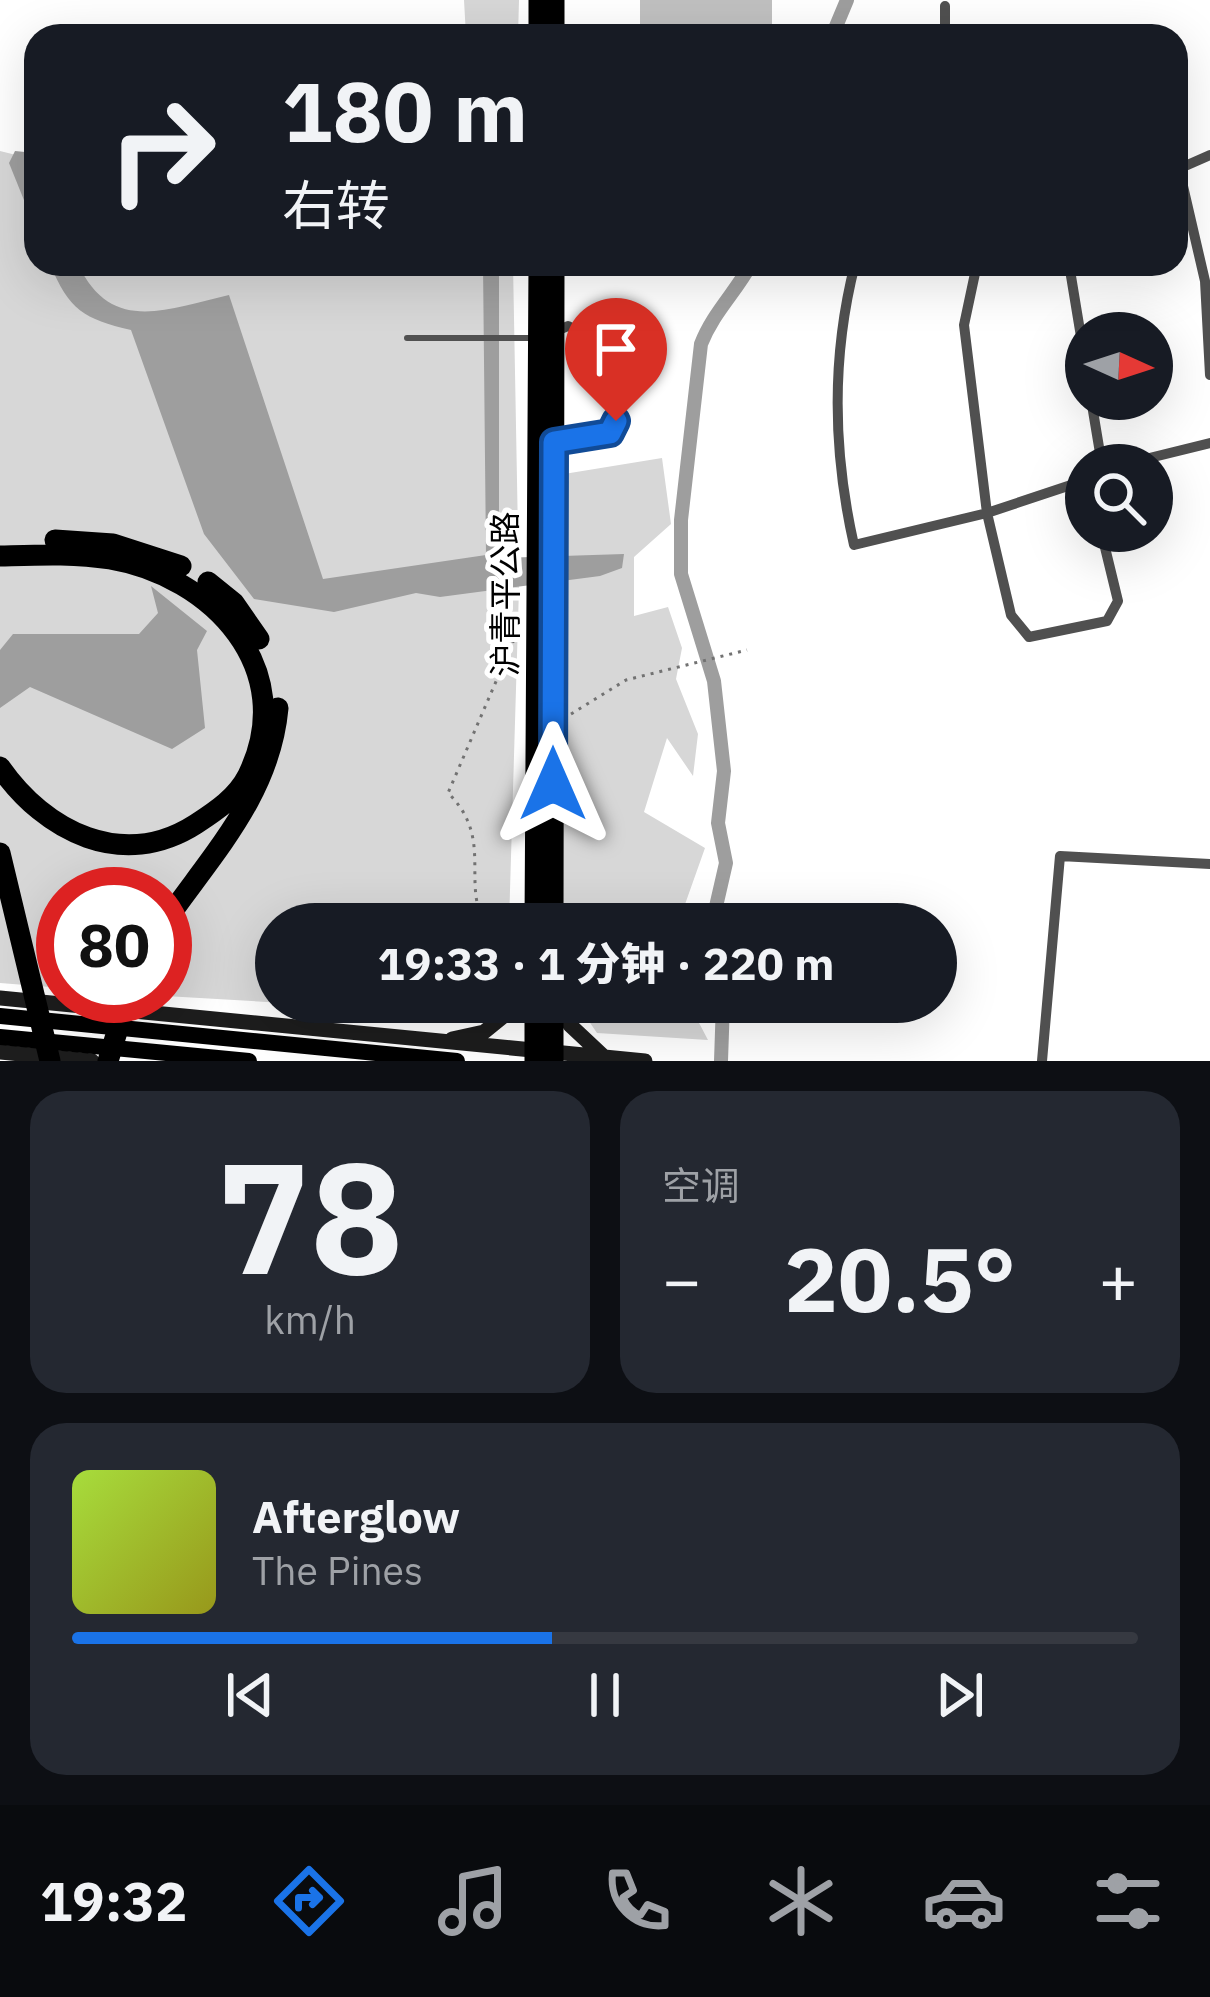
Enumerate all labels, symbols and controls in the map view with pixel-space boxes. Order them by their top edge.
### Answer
text: 180 m [282,56,528,165]
icon: right [84,72,240,228]
text: 右转 [282,170,390,240]
pin [565,298,667,421]
north arrow [1065,312,1173,420]
map controls [1065,312,1173,552]
icon: arrive [583,316,649,382]
button: search [1065,444,1173,552]
street label: 沪青平公路 [483,512,526,677]
position arrow [490,721,616,847]
speed limit sign: 80 [36,867,192,1023]
text: 19:33 · 1 分钟 · 220 m [377,934,835,992]
text: 78 [216,1114,404,1317]
text: 空调 [662,1160,740,1211]
text: 20.5° [784,1220,1016,1337]
text: − [662,1236,702,1322]
text: + [1098,1236,1138,1322]
text: km/h [264,1294,356,1345]
text: Afterglow [252,1487,460,1545]
text: The Pines [252,1545,423,1596]
icon: previous [217,1662,283,1728]
icon: pause [572,1662,638,1728]
icon: next [927,1662,993,1728]
icon: directions [267,1859,351,1943]
icon: music [431,1859,515,1943]
icon: phone [595,1859,679,1943]
icon: climate [759,1859,843,1943]
icon: car [922,1859,1006,1943]
icon: filters [1086,1859,1170,1943]
text: 19:32 [40,1866,187,1936]

